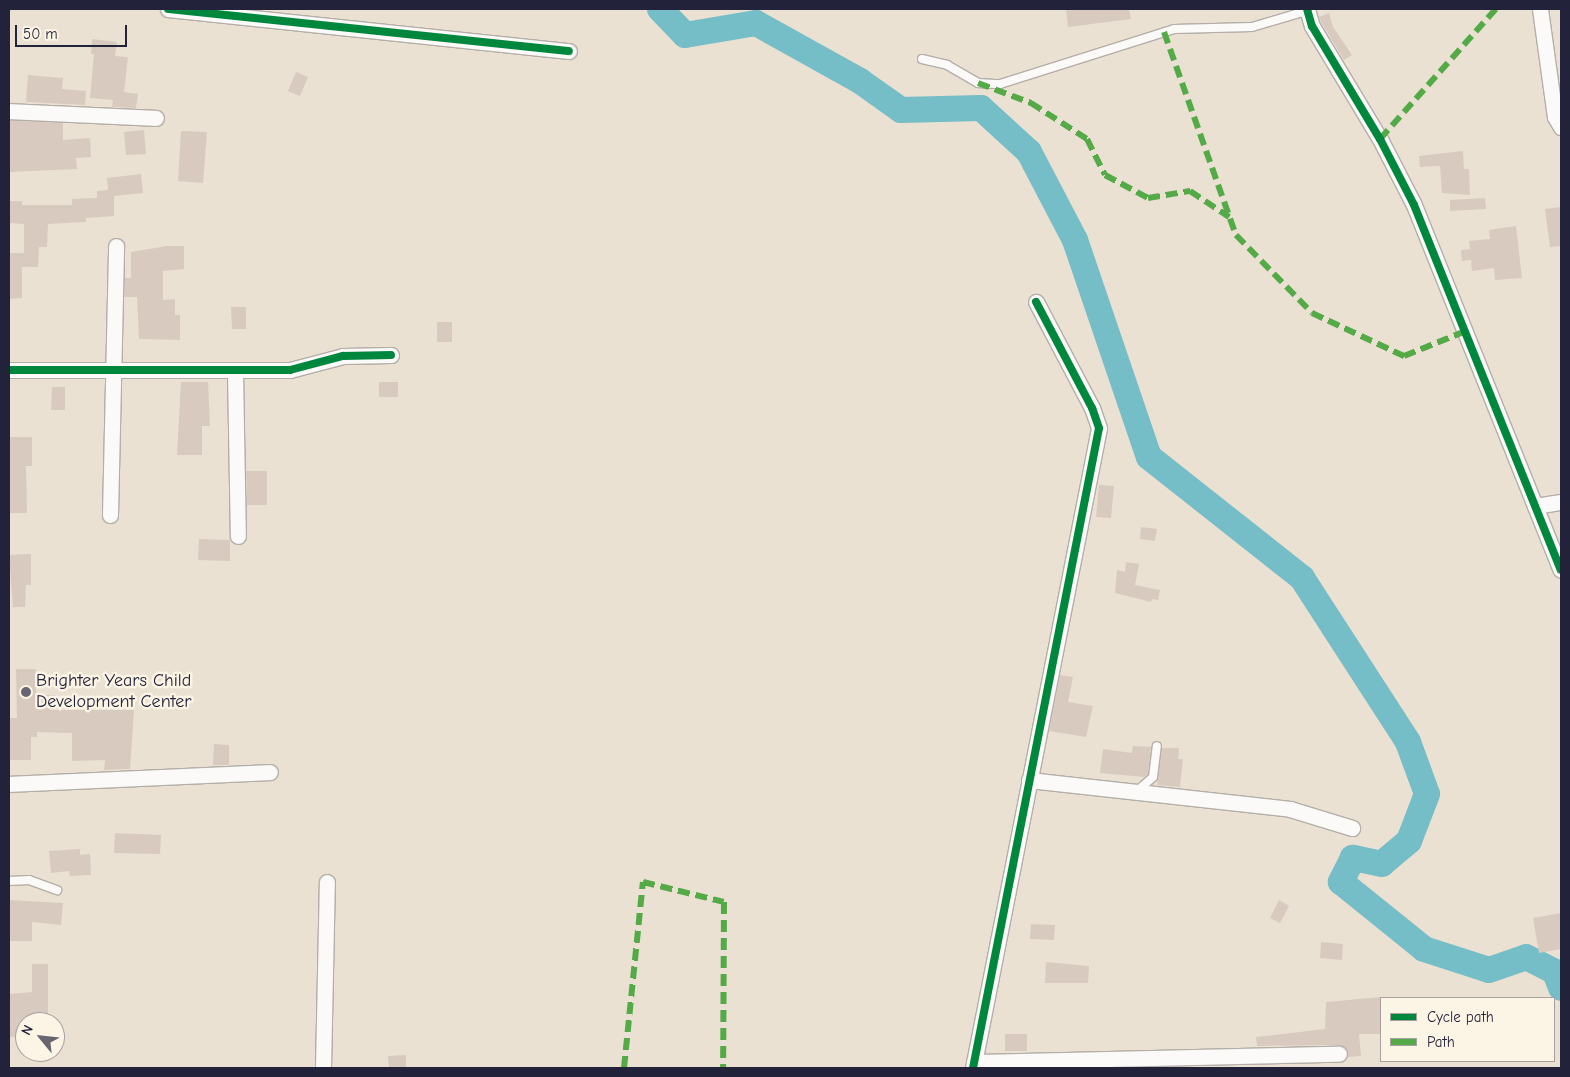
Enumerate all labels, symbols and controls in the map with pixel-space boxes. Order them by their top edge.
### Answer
scale bar [18,15,130,47]
text: 50 m [23,25,58,43]
place label: Brighter Years Child Development Center [36,671,191,714]
marker: Brighter Years Child Development Center [20,686,32,698]
legend [1380,997,1555,1062]
text: Cycle path [1427,1008,1494,1026]
north arrow [15,1012,65,1062]
text: N [18,1022,37,1038]
text: Path [1427,1033,1455,1051]

